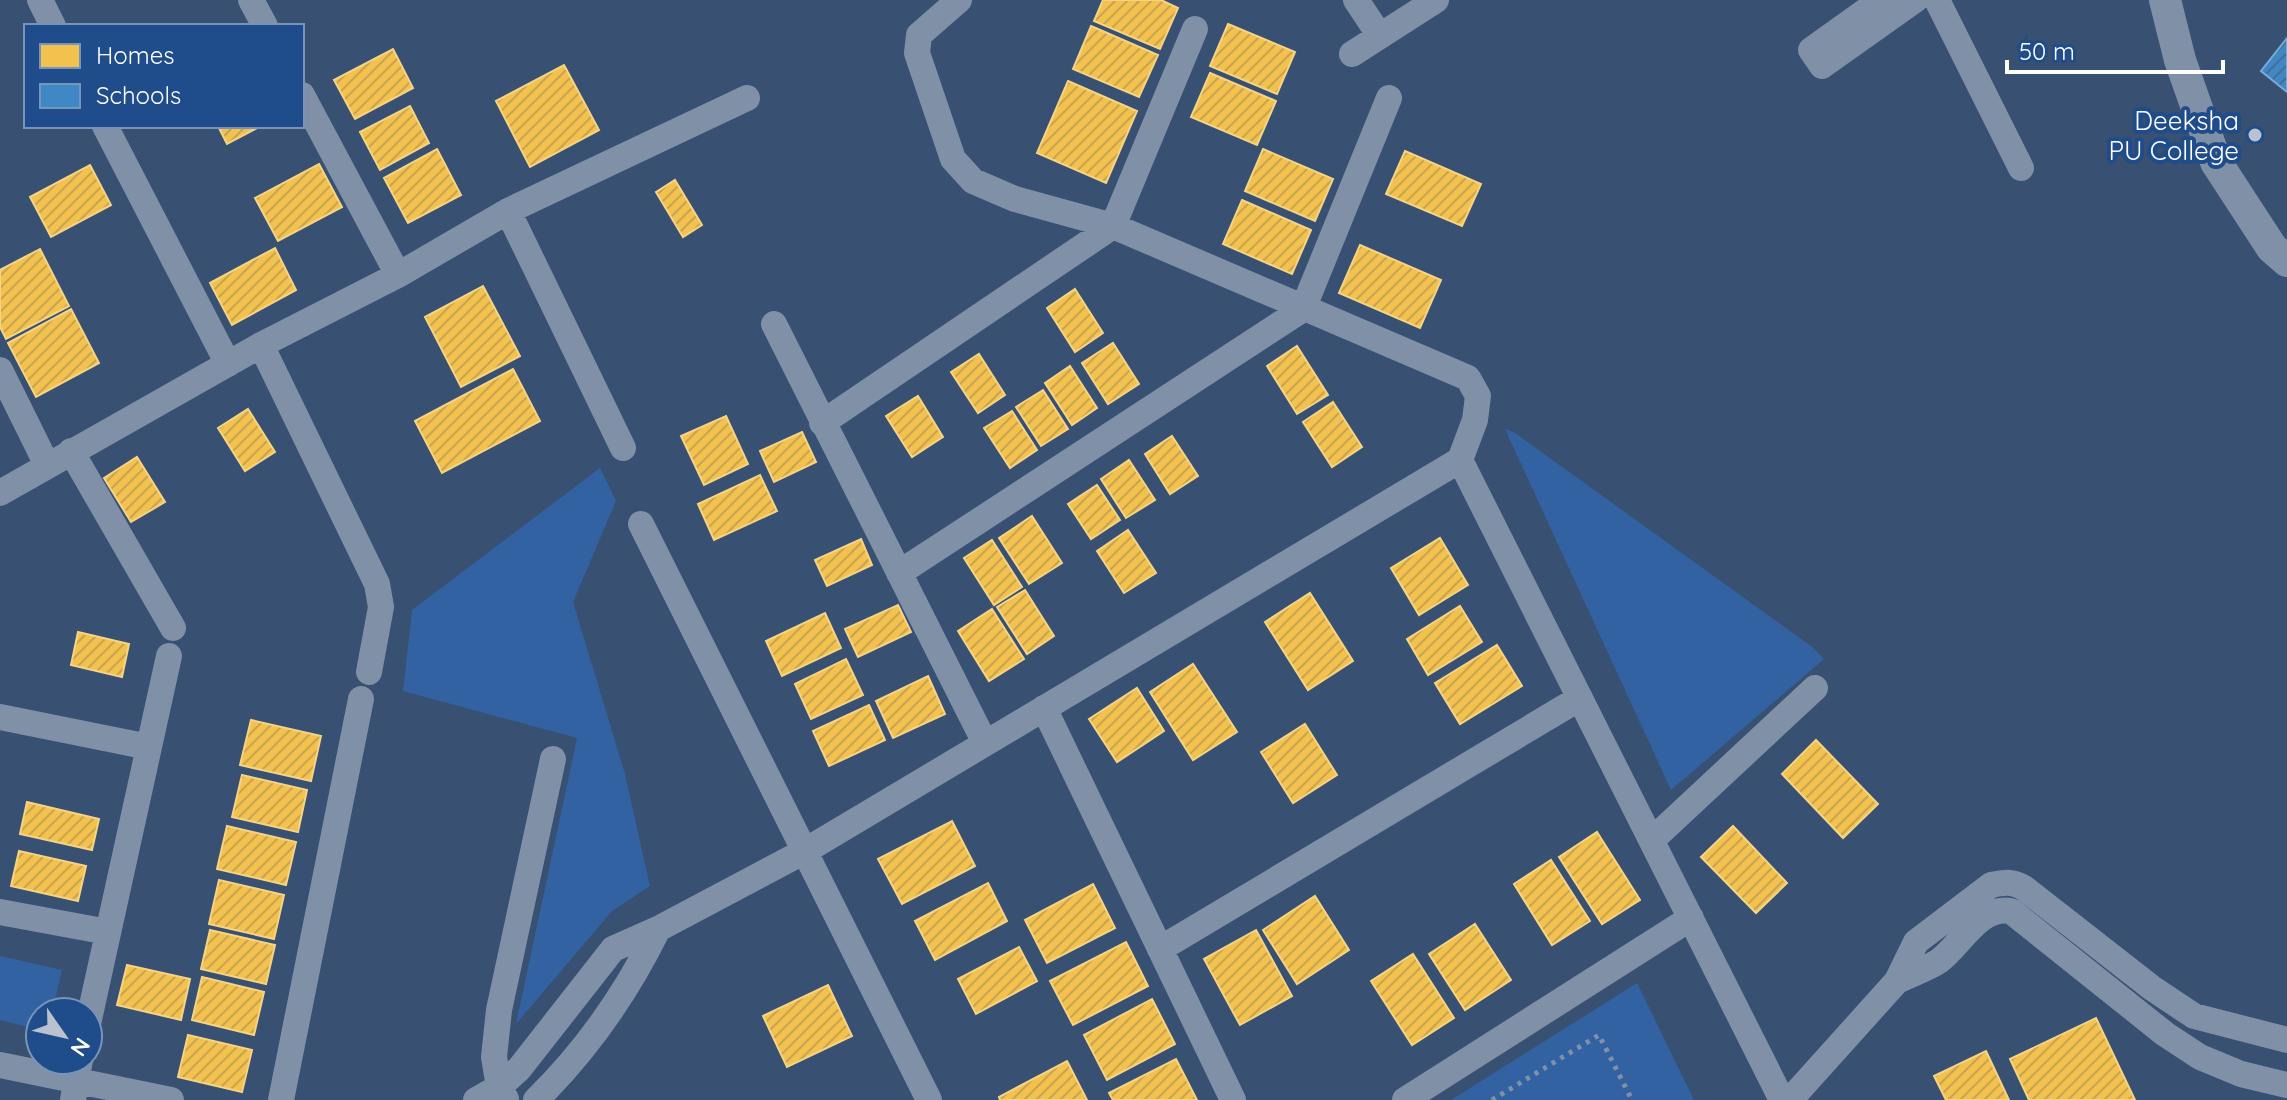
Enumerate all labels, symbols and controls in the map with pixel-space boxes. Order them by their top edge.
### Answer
legend [24,24,304,128]
scale bar [2007,24,2223,74]
text: 50 m [2019,36,2075,66]
text: Homes [96,40,174,70]
text: Schools [96,80,181,110]
place label: Deeksha PU College [2109,104,2239,167]
marker: Deeksha PU College [2246,126,2264,144]
north arrow [24,996,104,1076]
text: N [64,1033,97,1062]

